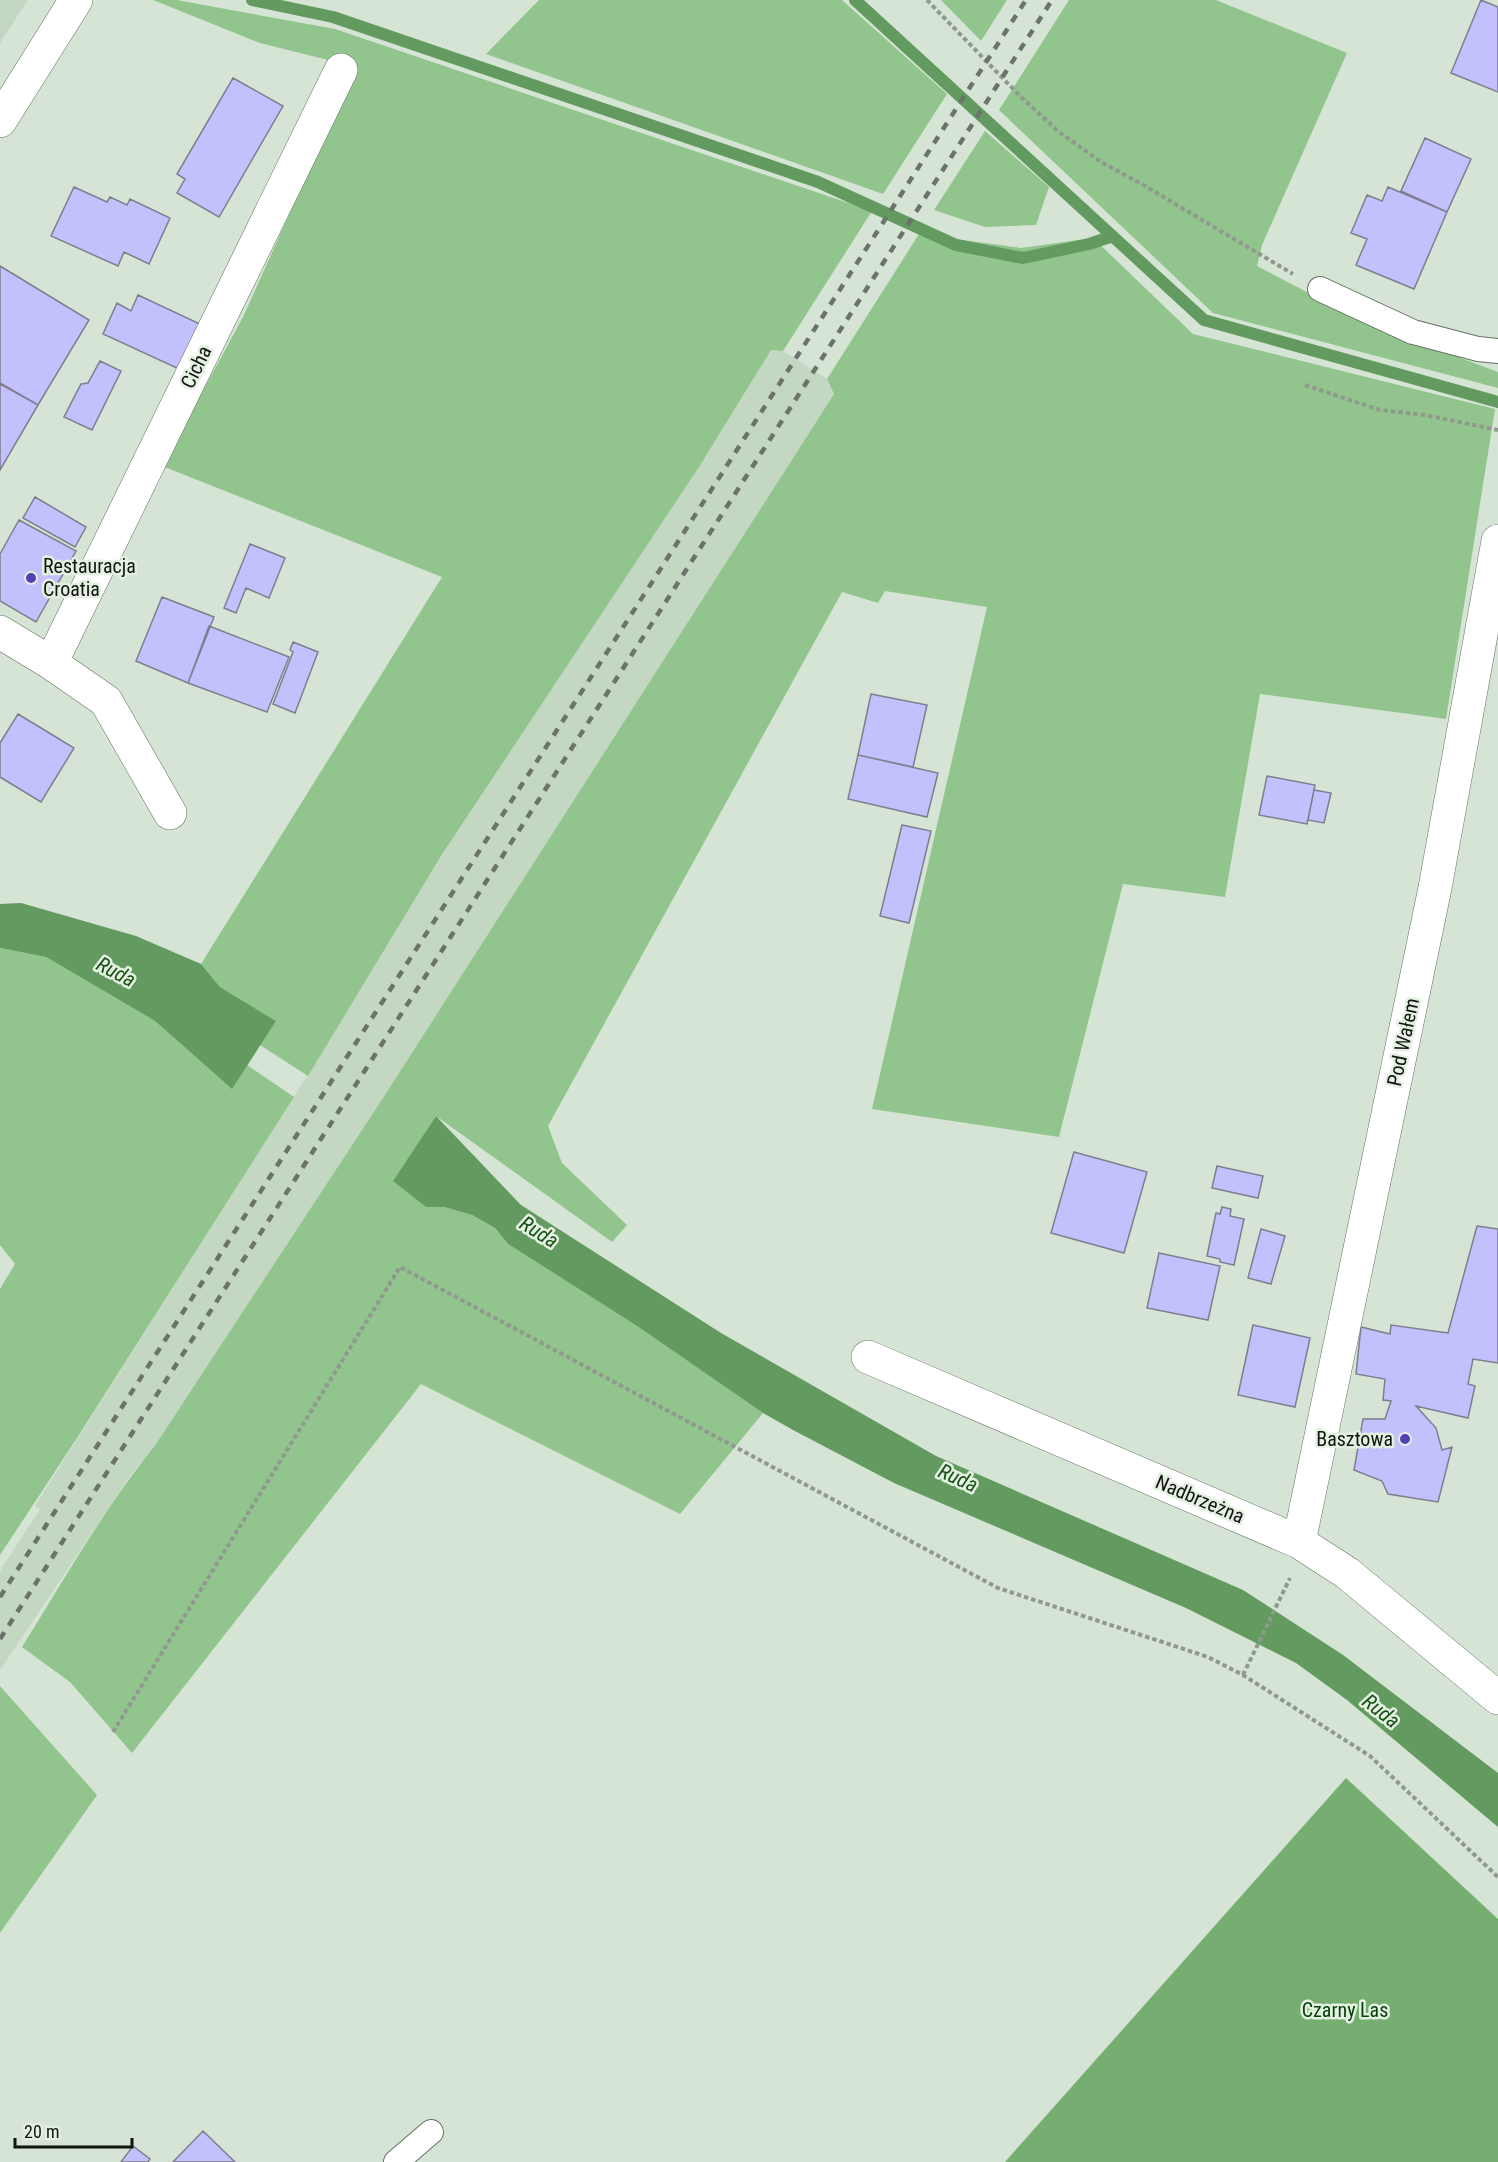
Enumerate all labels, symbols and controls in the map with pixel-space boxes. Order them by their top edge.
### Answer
street label: Cicha [175,342,217,392]
place label: Restauracja Croatia [43,554,136,601]
marker: Restauracja Croatia [24,571,38,585]
water label: Ruda [92,952,140,992]
street label: Pod Wałem [1382,996,1424,1088]
water label: Ruda [515,1211,563,1253]
place label: Basztowa [1316,1427,1393,1451]
marker: Basztowa [1398,1432,1412,1446]
water label: Ruda [935,1459,981,1497]
street label: Nadbrzeżna [1152,1470,1248,1528]
water label: Ruda [1358,1689,1404,1733]
park label: Czarny Las [1302,1998,1388,2022]
scale bar [15,2111,132,2149]
text: 20 m [24,2121,59,2142]

